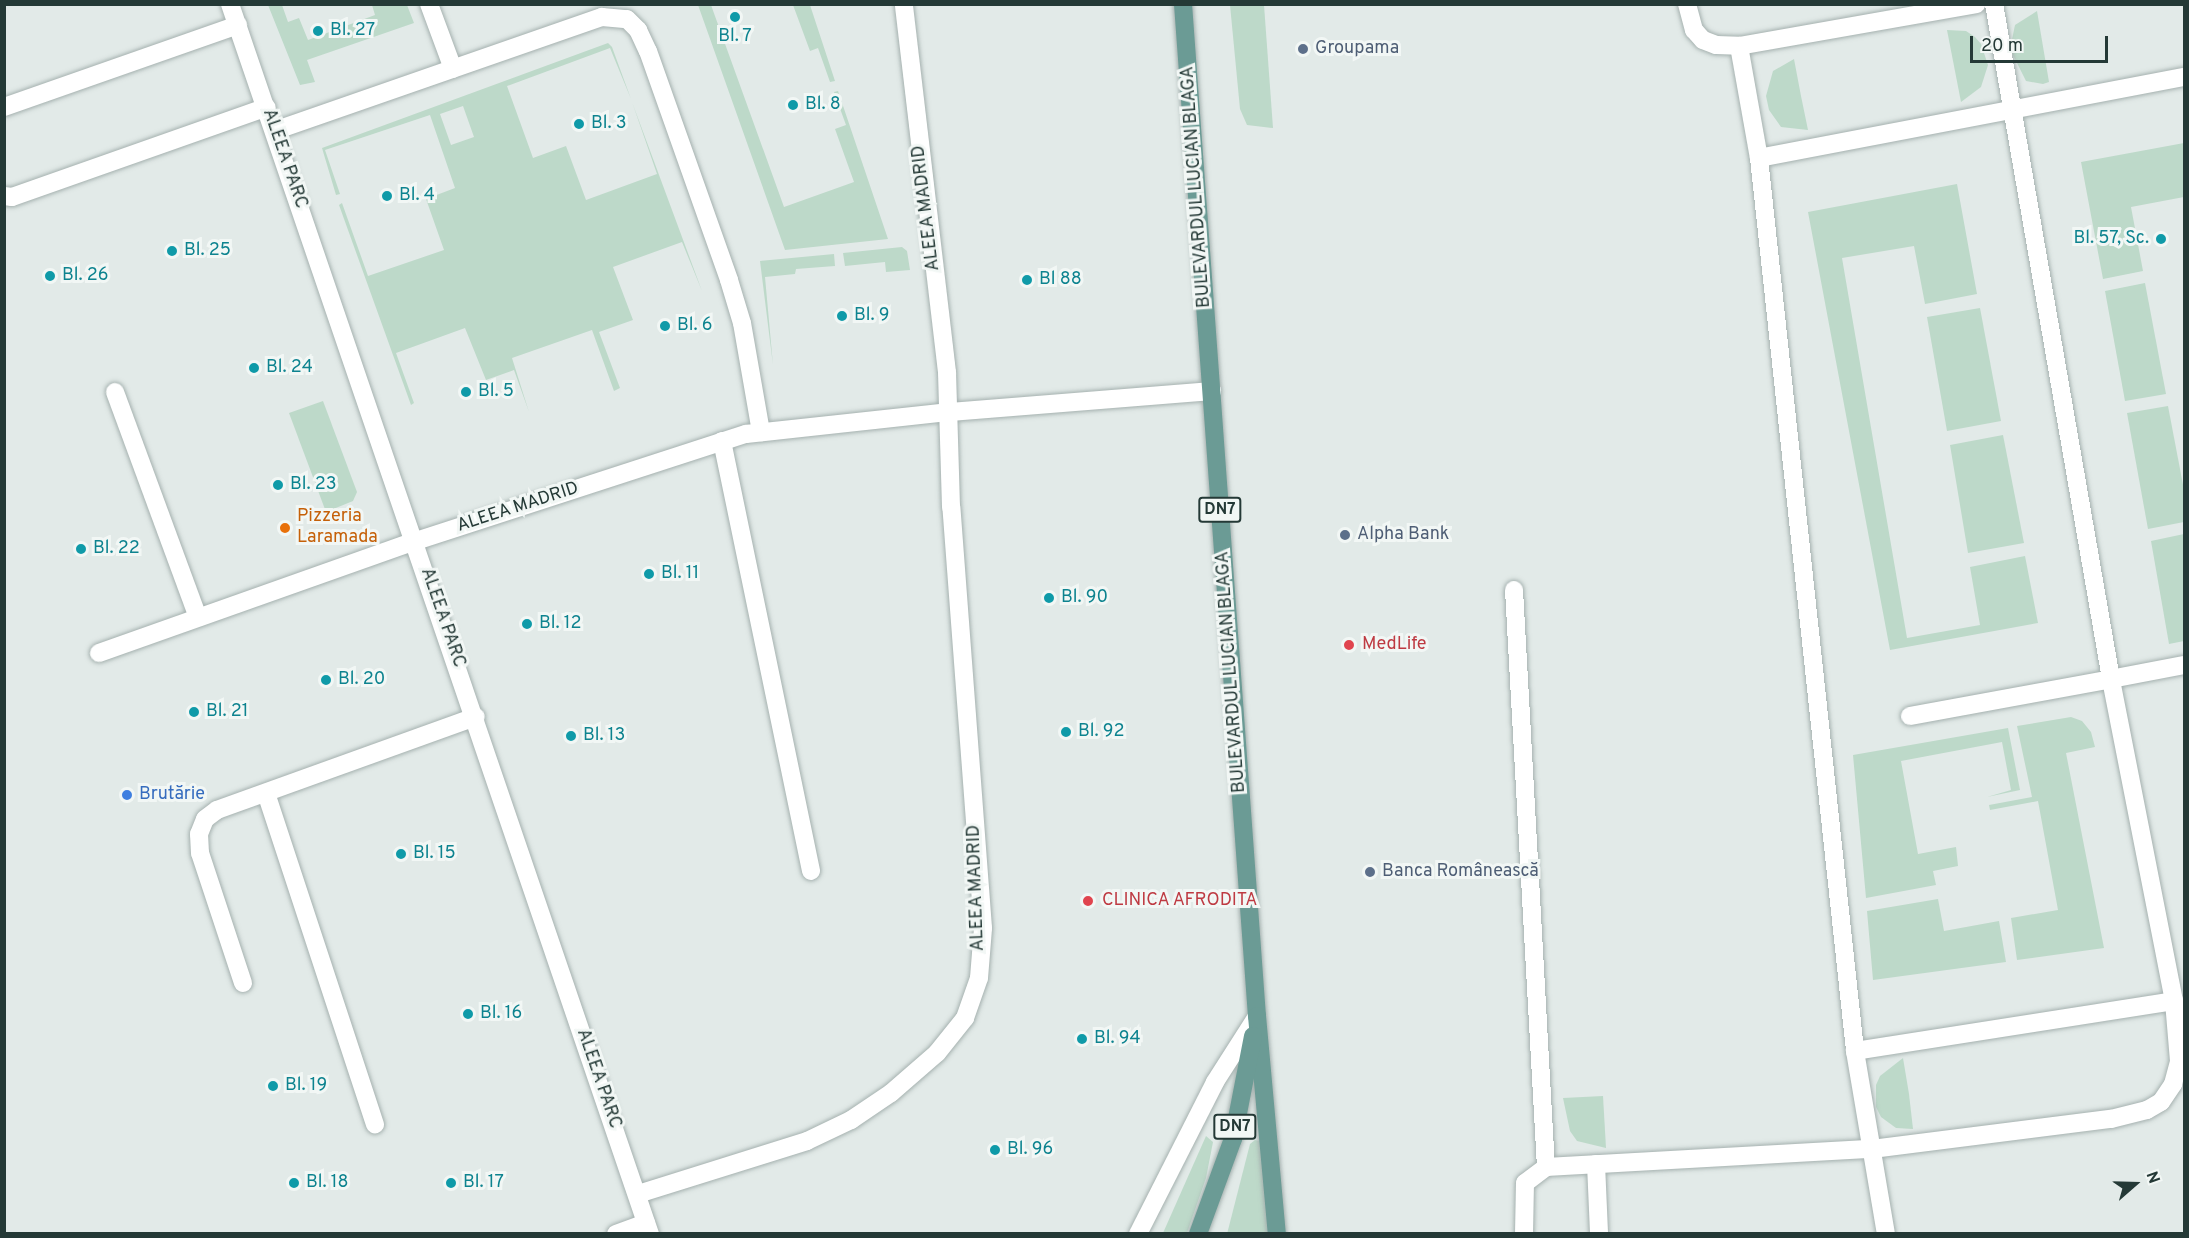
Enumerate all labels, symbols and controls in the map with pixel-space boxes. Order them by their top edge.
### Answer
marker: Bl. 7 [728,10,742,24]
place label: Bl. 27 [330,20,375,42]
marker: Bl. 27 [311,24,325,38]
scale bar [1973,24,2111,62]
place label: Bl. 7 [718,26,752,48]
text: 20 m [1981,35,2023,58]
place label: Groupama [1315,38,1399,60]
marker: Groupama [1296,42,1310,56]
street label: BULEVARDUL LUCIAN BLAGA [1178,65,1216,309]
place label: Bl. 8 [805,94,841,116]
marker: Bl. 8 [786,98,800,112]
street label: ALEEA PARC [257,106,311,212]
place label: Bl. 3 [591,113,627,135]
marker: Bl. 3 [572,117,586,131]
street label: ALEEA MADRID [909,143,945,273]
place label: Bl. 4 [399,185,435,207]
marker: Bl. 4 [380,189,394,203]
place label: Bl. 57, Sc. [2074,228,2149,250]
marker: Bl. 57, Sc. [2154,232,2168,246]
place label: Bl. 25 [184,240,231,262]
marker: Bl. 25 [165,244,179,258]
place label: Bl. 26 [62,265,109,287]
marker: Bl. 26 [43,269,57,283]
place label: Bl 88 [1039,269,1082,291]
marker: Bl 88 [1020,273,1034,287]
place label: Bl. 9 [854,305,890,327]
marker: Bl. 9 [835,309,849,323]
place label: Bl. 6 [677,315,713,337]
marker: Bl. 6 [658,319,672,333]
place label: Bl. 24 [266,357,313,379]
marker: Bl. 24 [247,361,261,375]
place label: Bl. 5 [478,381,514,403]
marker: Bl. 5 [459,385,473,399]
place label: Bl. 23 [290,474,337,496]
marker: Bl. 23 [271,478,285,492]
street label: ALEEA MADRID [454,478,582,538]
road number: DN7 [1198,497,1242,523]
place label: Pizzeria Laramada [297,507,378,550]
marker: Pizzeria Laramada [278,521,292,535]
place label: Alpha Bank [1357,524,1449,546]
marker: Alpha Bank [1338,528,1352,542]
place label: Bl. 22 [93,538,140,560]
marker: Bl. 22 [74,542,88,556]
street label: BULEVARDUL LUCIAN BLAGA [1213,550,1251,794]
place label: Bl. 11 [661,563,699,585]
street label: ALEEA PARC [415,565,469,671]
marker: Bl. 11 [642,567,656,581]
place label: Bl. 90 [1061,587,1108,609]
marker: Bl. 90 [1042,591,1056,605]
place label: Bl. 12 [539,613,582,635]
marker: Bl. 12 [520,617,534,631]
place label: MedLife [1362,634,1426,656]
marker: MedLife [1340,636,1358,654]
place label: Bl. 20 [338,669,385,691]
marker: Bl. 20 [319,673,333,687]
place label: Bl. 21 [206,701,249,723]
marker: Bl. 21 [187,705,201,719]
place label: Bl. 92 [1078,721,1125,743]
place label: Bl. 13 [583,725,625,747]
marker: Bl. 92 [1059,725,1073,739]
marker: Bl. 13 [564,729,578,743]
place label: Brutărie [139,784,205,806]
marker: Brutărie [120,788,134,802]
street label: ALEEA MADRID [964,824,990,952]
place label: Bl. 15 [413,843,456,865]
marker: Bl. 15 [394,847,408,861]
place label: Banca Românească [1382,861,1539,883]
marker: Banca Românească [1363,865,1377,879]
place label: CLINICA AFRODITA [1102,890,1259,912]
marker: CLINICA AFRODITA [1079,892,1097,910]
place label: Bl. 16 [480,1003,522,1025]
marker: Bl. 16 [461,1007,475,1021]
street label: ALEEA PARC [571,1026,625,1132]
place label: Bl. 94 [1094,1028,1141,1050]
marker: Bl. 94 [1075,1032,1089,1046]
place label: Bl. 19 [285,1075,327,1097]
marker: Bl. 19 [266,1079,280,1093]
road number: DN7 [1212,1114,1258,1140]
place label: Bl. 96 [1007,1139,1053,1161]
marker: Bl. 96 [988,1143,1002,1157]
north arrow [2105,1154,2165,1214]
text: N [2141,1169,2163,1187]
place label: Bl. 18 [306,1172,349,1194]
place label: Bl. 17 [463,1172,504,1194]
marker: Bl. 18 [287,1176,301,1190]
marker: Bl. 17 [444,1176,458,1190]

